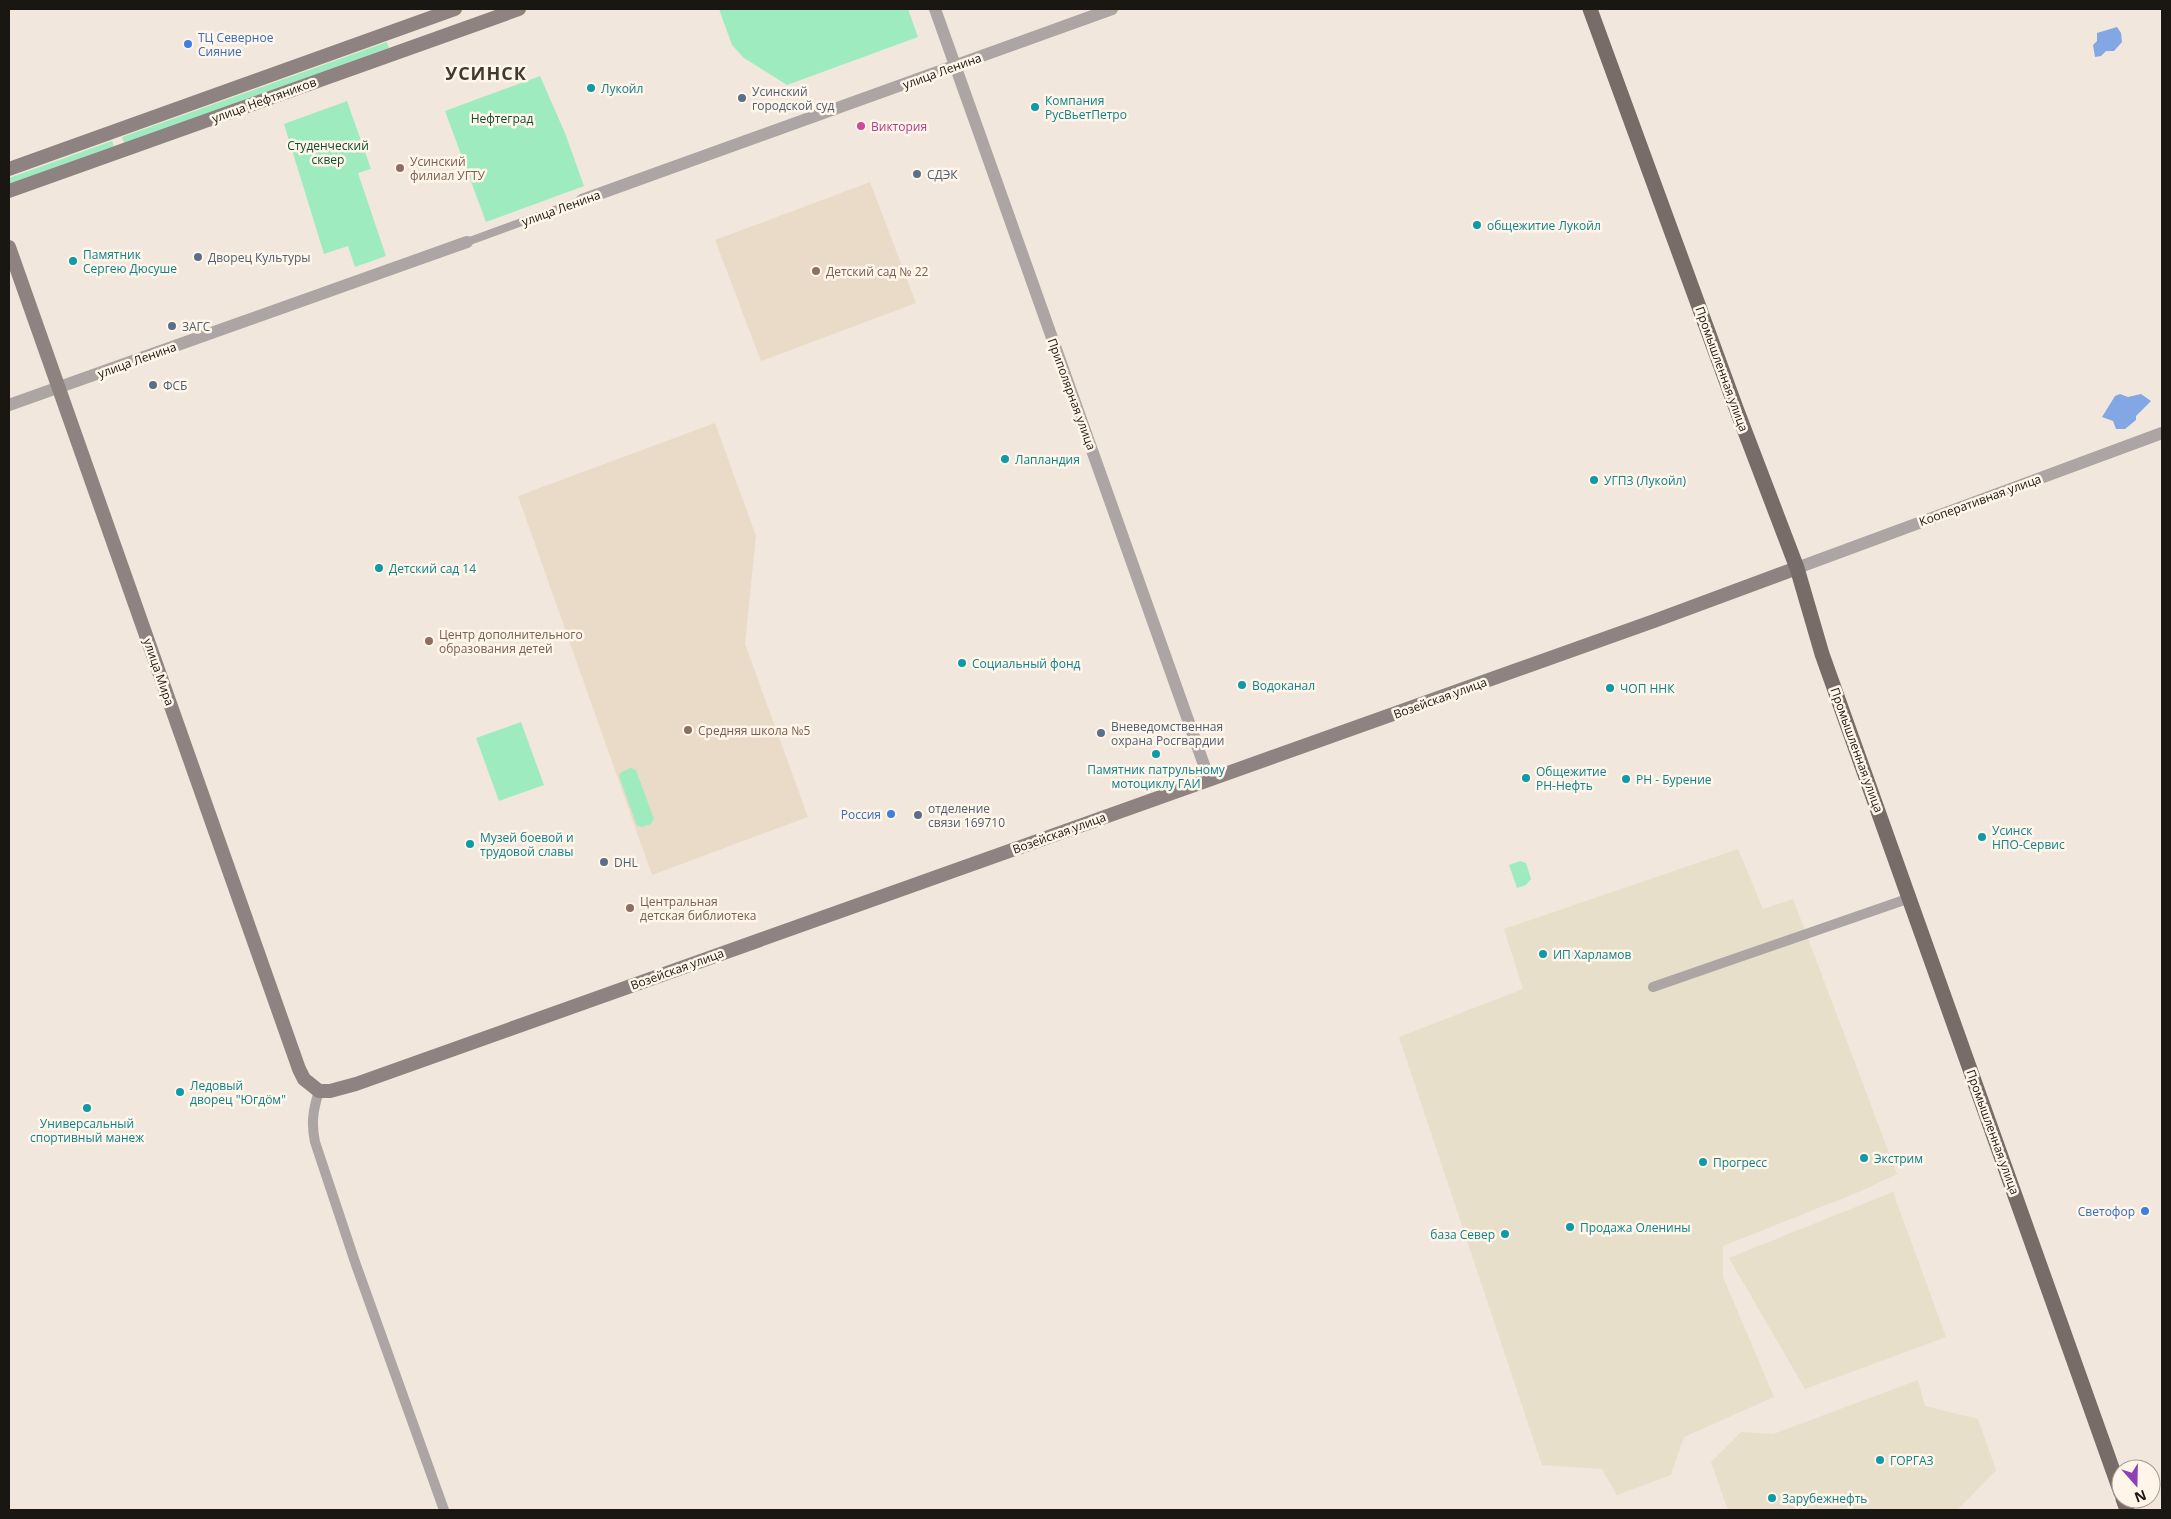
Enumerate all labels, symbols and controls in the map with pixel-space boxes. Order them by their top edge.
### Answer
place label: ТЦ Северное Сияние [198,29,274,60]
marker: ТЦ Северное Сияние [182,38,194,50]
street label: улица Ленина [900,49,984,93]
district label: УСИНСК [445,61,527,85]
street label: улица Нефтяников [209,73,319,127]
place label: Лукойл [601,80,643,97]
marker: Лукойл [585,82,597,94]
place label: Усинский городской суд [752,83,835,114]
marker: Усинский городской суд [736,92,748,104]
place label: Компания РусВьетПетро [1045,92,1127,123]
marker: Компания РусВьетПетро [1029,101,1041,113]
park label: Нефтеград [471,110,533,127]
place label: Виктория [871,118,927,135]
marker: Виктория [855,120,867,132]
park label: Студенческий сквер [287,137,369,168]
place label: Усинский филиал УГТУ [410,153,486,184]
marker: Усинский филиал УГТУ [394,162,406,174]
place label: СДЭК [927,166,958,183]
marker: СДЭК [911,168,923,180]
street label: улица Ленина [519,186,603,230]
place label: общежитие Лукойл [1487,217,1601,234]
marker: общежитие Лукойл [1471,219,1483,231]
place label: Памятник Сергею Дюсуше [83,246,177,277]
place label: Дворец Культуры [208,249,311,266]
marker: Дворец Культуры [192,251,204,263]
marker: Памятник Сергею Дюсуше [67,255,79,267]
place label: Детский сад № 22 [826,263,929,280]
marker: Детский сад № 22 [810,265,822,277]
street label: Промышленная улица [1691,304,1753,434]
place label: ЗАГС [182,318,211,335]
marker: ЗАГС [166,320,178,332]
street label: Приполярная улица [1044,336,1100,452]
street label: улица Ленина [95,338,179,382]
place label: ФСБ [163,377,187,394]
marker: ФСБ [147,379,159,391]
place label: Лапландия [1015,451,1080,468]
marker: Лапландия [999,453,1011,465]
street label: Кооперативная улица [1917,470,2043,530]
place label: УГПЗ (Лукойл) [1604,472,1686,489]
marker: УГПЗ (Лукойл) [1588,474,1600,486]
place label: Детский сад 14 [389,560,476,577]
marker: Детский сад 14 [373,562,385,574]
place label: Центр дополнительного образования детей [439,626,583,657]
marker: Центр дополнительного образования детей [423,635,435,647]
street label: улица Мира [140,636,178,708]
place label: Социальный фонд [972,655,1080,672]
marker: Социальный фонд [956,657,968,669]
street label: Возейская улица [1391,673,1489,723]
place label: Водоканал [1252,677,1315,694]
marker: Водоканал [1236,679,1248,691]
place label: ЧОП ННК [1620,680,1675,697]
marker: ЧОП ННК [1604,682,1616,694]
street label: Промышленная улица [1826,685,1888,815]
place label: Вневедомственная охрана Росгвардии [1111,718,1224,749]
place label: Средняя школа №5 [698,722,811,739]
marker: Средняя школа №5 [682,724,694,736]
marker: Вневедомственная охрана Росгвардии [1095,727,1107,739]
marker: Памятник патрульному мотоциклу ГАИ [1150,748,1162,760]
place label: Памятник патрульному мотоциклу ГАИ [1087,761,1226,792]
place label: Общежитие РН-Нефть [1536,763,1607,794]
place label: РН - Бурение [1636,771,1712,788]
marker: Общежитие РН-Нефть [1520,772,1532,784]
marker: РН - Бурение [1620,773,1632,785]
place label: отделение связи 169710 [928,800,1005,831]
place label: Россия [841,806,881,823]
marker: Россия [885,808,897,820]
street label: Возейская улица [1010,808,1108,858]
marker: отделение связи 169710 [912,809,924,821]
place label: Усинск НПО-Сервис [1992,822,2065,853]
place label: Музей боевой и трудовой славы [480,829,574,860]
marker: Усинск НПО-Сервис [1976,831,1988,843]
marker: Музей боевой и трудовой славы [464,838,476,850]
place label: DHL [614,854,638,871]
marker: DHL [598,856,610,868]
place label: Центральная детская библиотека [640,893,757,924]
marker: Центральная детская библиотека [624,902,636,914]
street label: Возейская улица [628,944,726,994]
place label: ИП Харламов [1553,946,1631,963]
marker: ИП Харламов [1537,948,1549,960]
street label: Промышленная улица [1962,1067,2024,1197]
place label: Ледовый дворец "Югдӧм" [190,1077,286,1108]
marker: Ледовый дворец "Югдӧм" [174,1086,186,1098]
marker: Универсальный спортивный манеж [81,1102,93,1114]
place label: Универсальный спортивный манеж [30,1115,144,1146]
place label: Экстрим [1874,1150,1923,1167]
marker: Экстрим [1858,1152,1870,1164]
place label: Прогресс [1713,1154,1767,1171]
marker: Прогресс [1697,1156,1709,1168]
place label: Светофор [2078,1203,2135,1220]
marker: Светофор [2139,1205,2151,1217]
place label: Продажа Оленины [1580,1219,1690,1236]
marker: Продажа Оленины [1564,1221,1576,1233]
place label: база Север [1430,1226,1495,1243]
marker: база Север [1499,1228,1511,1240]
place label: ГОРГАЗ [1890,1452,1934,1469]
marker: ГОРГАЗ [1874,1454,1886,1466]
north arrow [2111,1459,2161,1509]
text: N [2132,1486,2149,1508]
place label: Зарубежнефть [1782,1490,1867,1507]
marker: Зарубежнефть [1766,1492,1778,1504]

